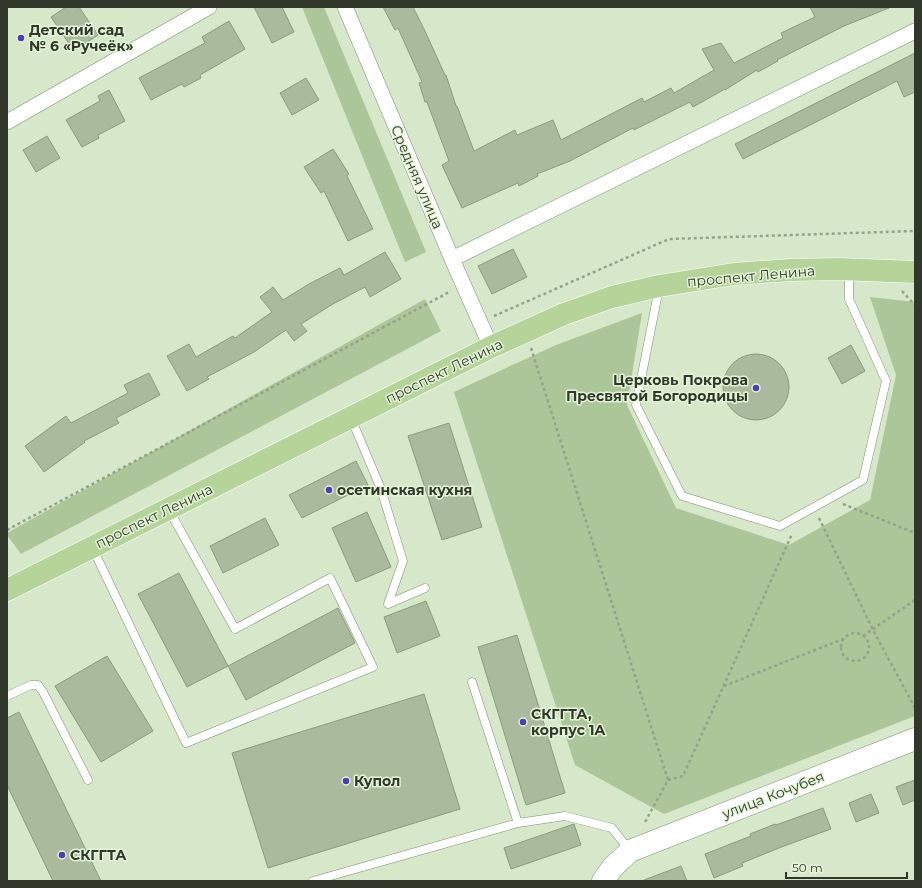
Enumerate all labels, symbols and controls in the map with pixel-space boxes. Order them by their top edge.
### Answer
place label: Детский сад № 6 «Ручеёк» [29,21,133,55]
marker: Детский сад № 6 «Ручеёк» [16,33,26,43]
street label: Средняя улица [387,122,447,232]
street label: проспект Ленина [686,261,816,291]
street label: проспект Ленина [382,335,506,407]
place label: Церковь Покрова Пресвятой Богородицы [566,371,748,405]
marker: Церковь Покрова Пресвятой Богородицы [751,383,761,393]
street label: проспект Ленина [92,480,216,552]
place label: осетинская кухня [337,481,472,499]
marker: осетинская кухня [324,485,334,495]
place label: СКГГТА, корпус 1А [531,705,606,739]
marker: СКГГТА, корпус 1А [518,717,528,727]
street label: улица Кочубея [718,767,827,823]
place label: Купол [354,772,400,790]
marker: Купол [341,776,351,786]
place label: СКГГТА [70,846,127,864]
marker: СКГГТА [57,850,67,860]
scale bar [786,854,907,880]
text: 50 m [792,860,823,875]

